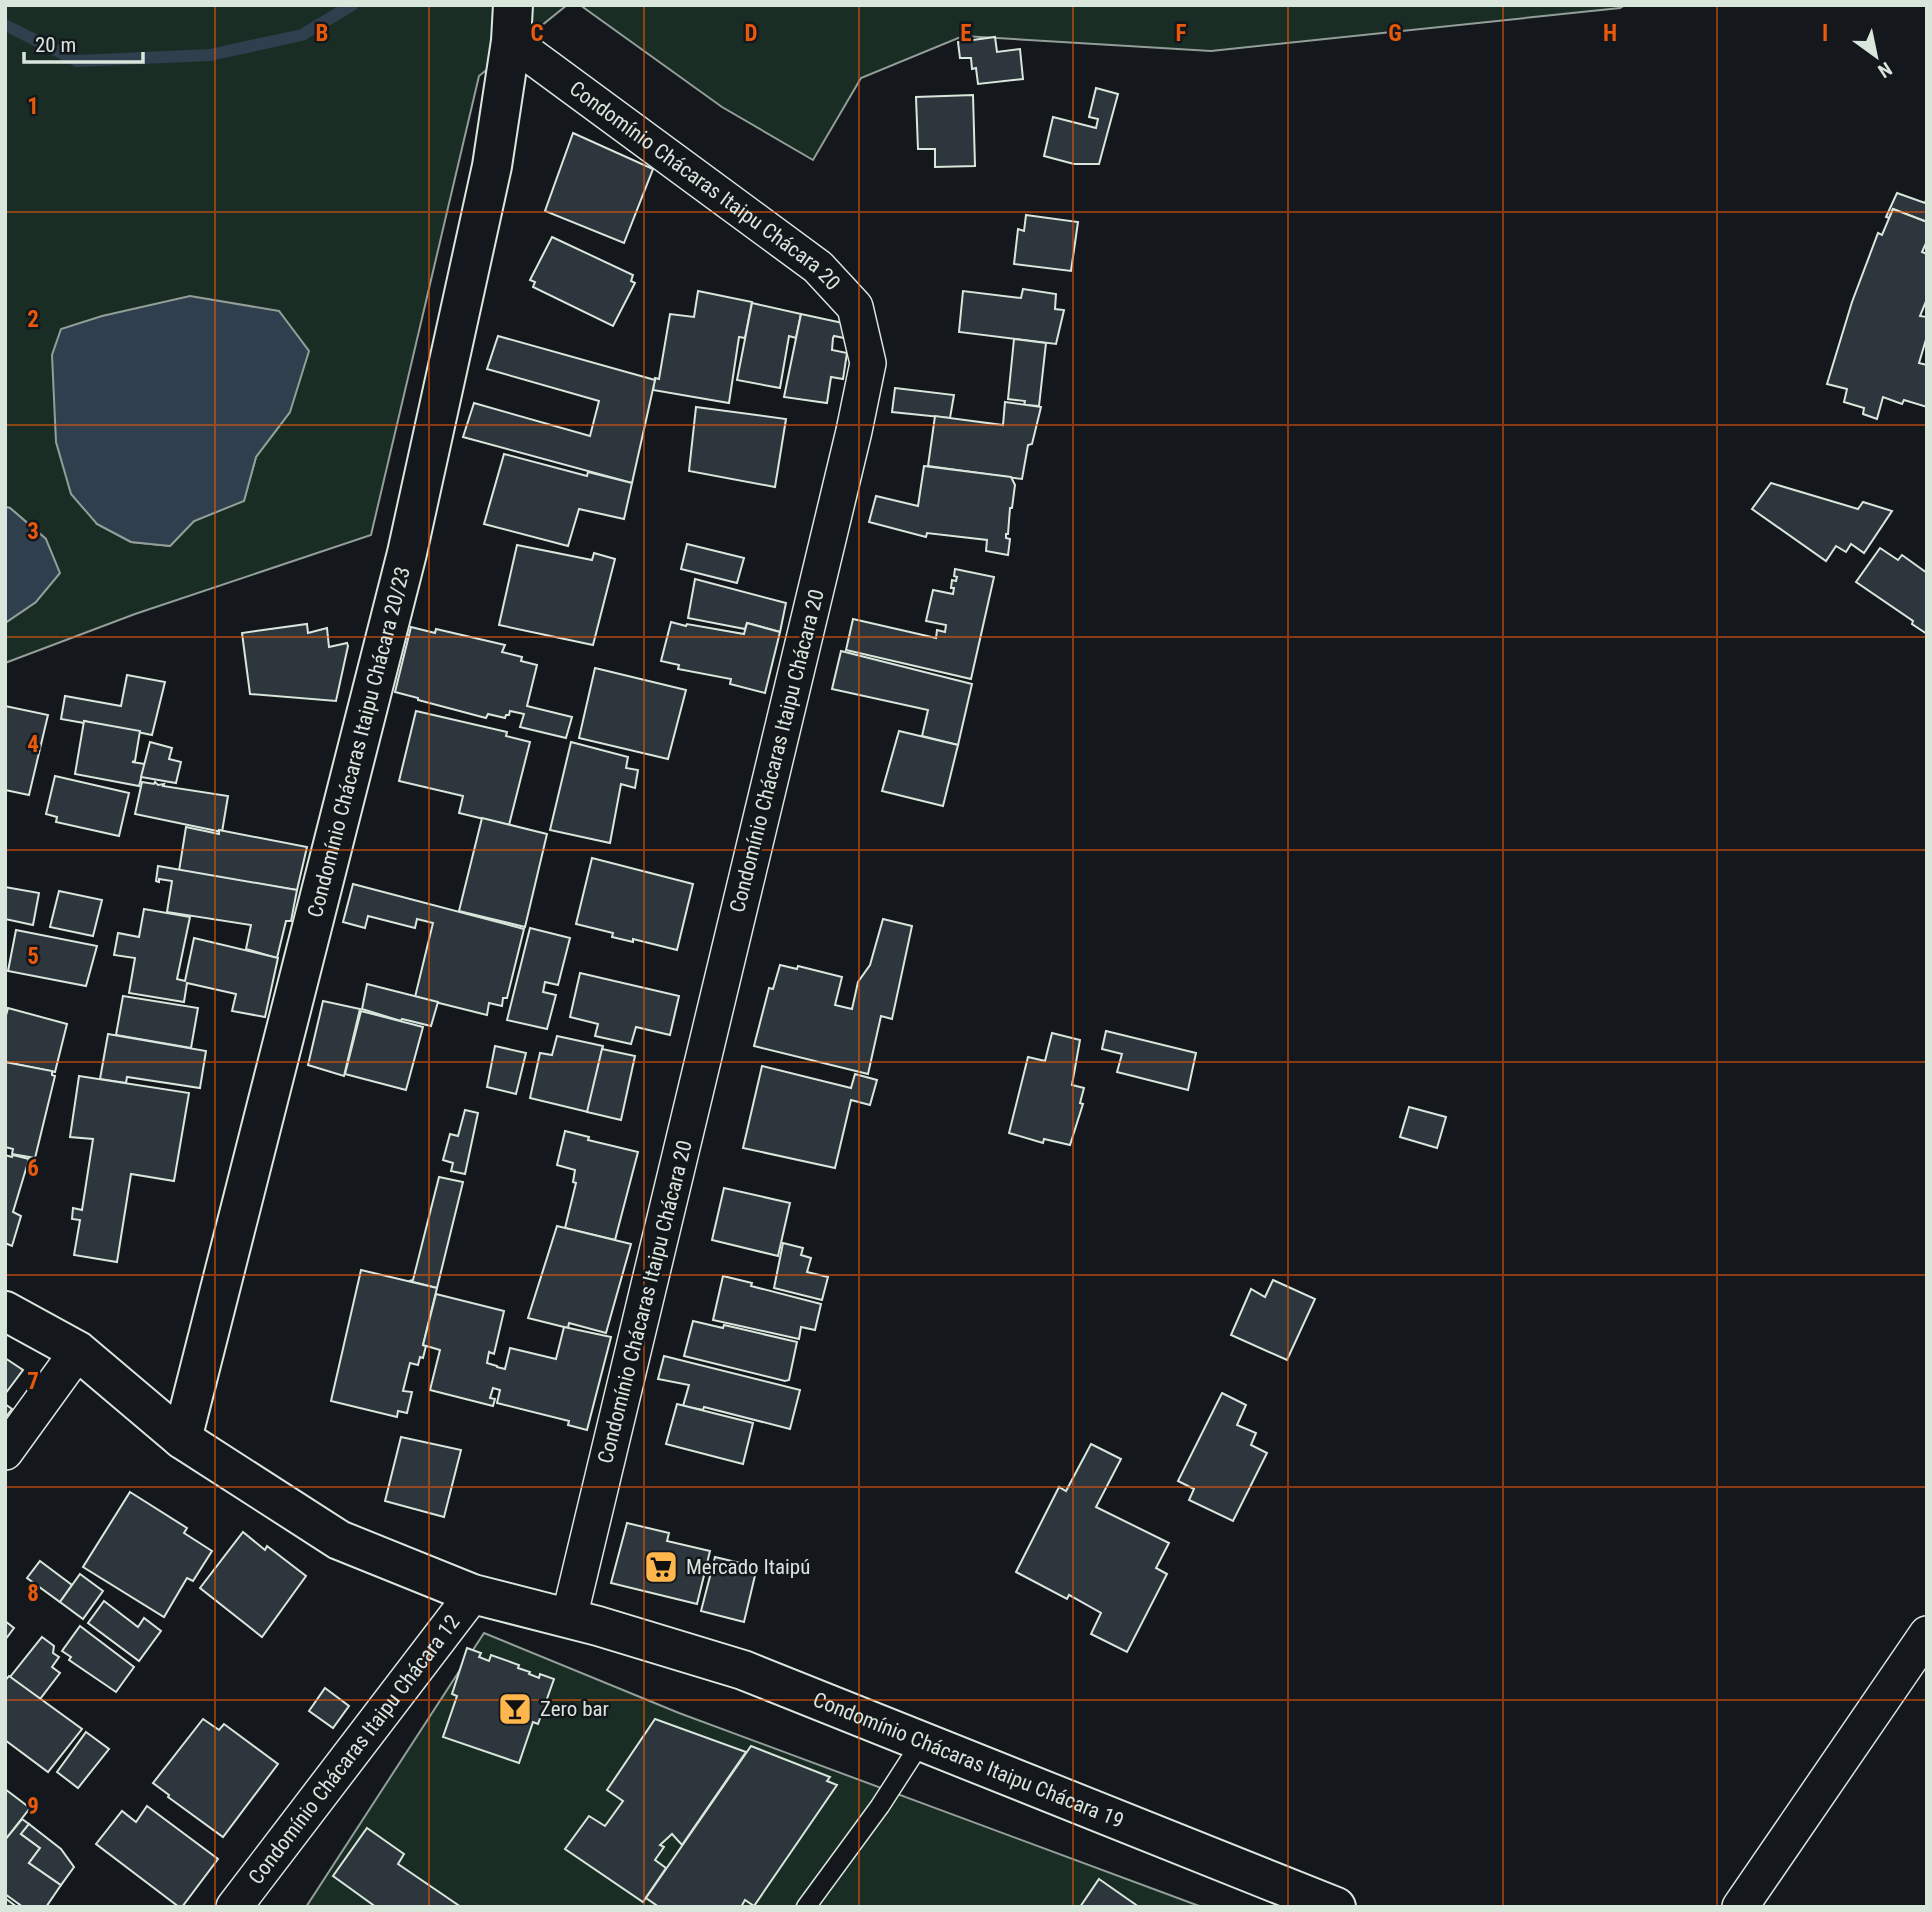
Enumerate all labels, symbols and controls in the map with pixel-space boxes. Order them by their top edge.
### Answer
text: B [316,20,328,47]
text: C [530,20,544,47]
text: D [745,20,758,47]
text: E [960,20,972,47]
text: F [1176,20,1187,47]
text: G [1388,20,1402,47]
text: H [1603,20,1617,47]
text: I [1822,20,1828,47]
scale bar [24,21,144,65]
north arrow [1841,21,1911,91]
text: 20 m [35,33,76,57]
text: N [1874,57,1896,83]
street label: Condomínio Chácaras Itaipu Chácara 20 [565,76,845,295]
text: 1 [27,93,39,120]
text: 2 [27,306,39,333]
text: 3 [27,518,39,545]
street label: Condomínio Chácaras Itaipu Chácara 20/23 [303,564,415,920]
street label: Condomínio Chácaras Itaipu Chácara 20 [725,587,829,915]
text: 4 [27,731,39,758]
text: 5 [27,943,39,970]
street label: Condomínio Chácaras Itaipu Chácara 20 [593,1138,697,1466]
text: 6 [27,1155,39,1182]
text: 7 [27,1368,39,1395]
supermarket icon: Mercado Itaipú [642,1548,680,1586]
place label: Mercado Itaipú [686,1555,810,1579]
text: 8 [27,1580,39,1607]
street label: Condomínio Chácaras Itaipu Chácara 12 [244,1610,465,1889]
street label: Condomínio Chácaras Itaipu Chácara 19 [810,1687,1127,1833]
bar icon: Zero bar [496,1690,534,1728]
place label: Zero bar [540,1697,609,1721]
text: 9 [27,1793,39,1820]

